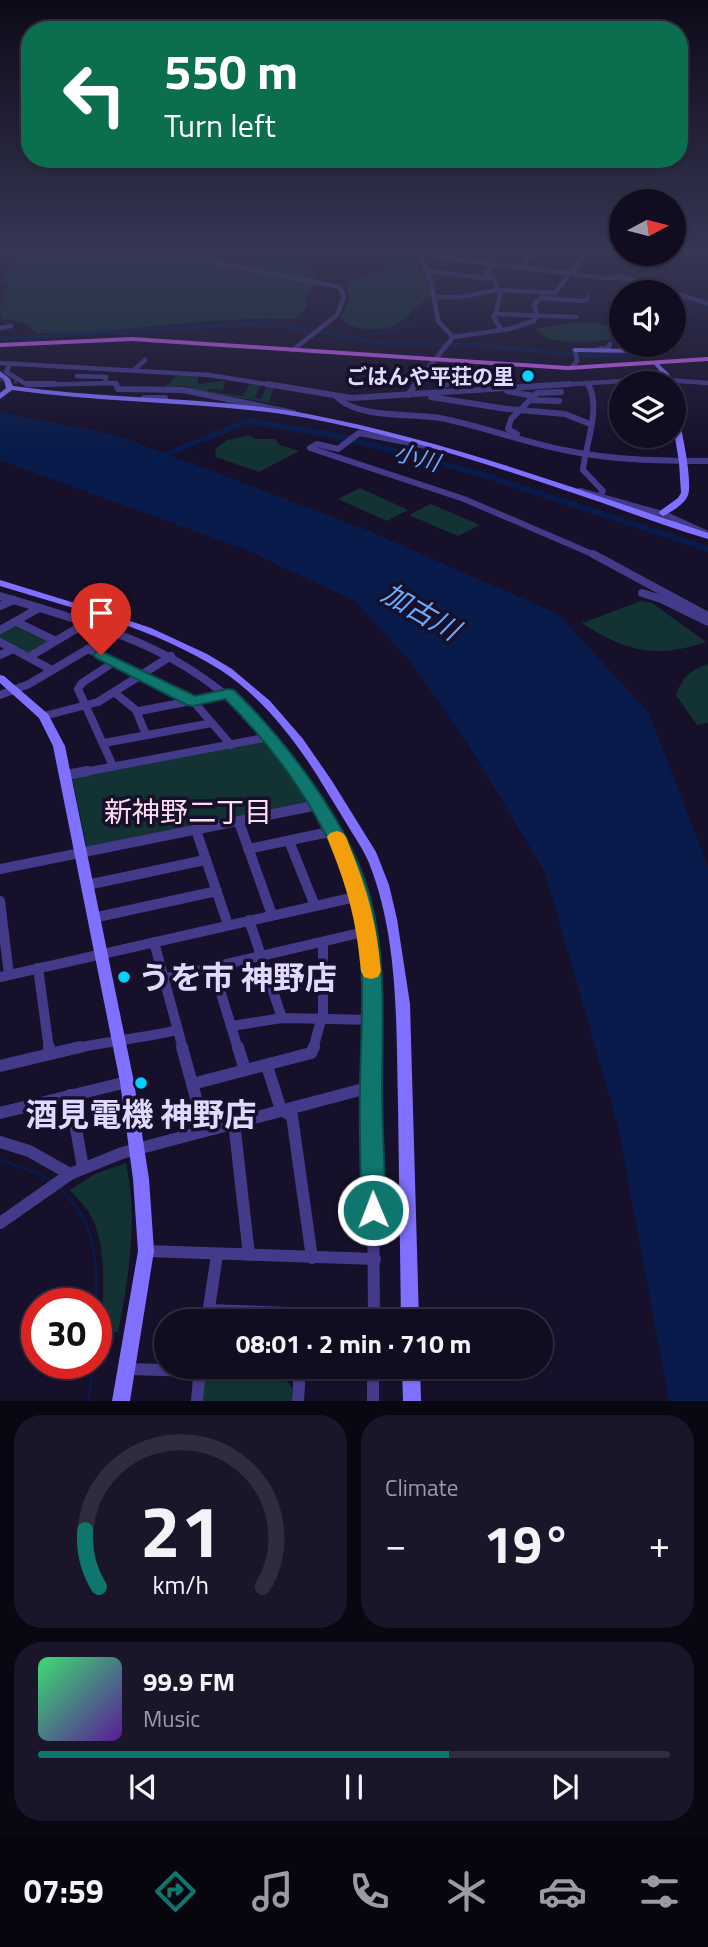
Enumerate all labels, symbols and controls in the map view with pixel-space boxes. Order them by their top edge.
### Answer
text: 550 m [164,33,298,108]
icon: left [49,49,140,140]
text: Turn left [164,101,276,149]
north arrow [609,189,686,266]
map controls [609,189,686,448]
button: sound [609,280,686,357]
place label: ごはんや平荘の里 [346,360,514,392]
marker: ごはんや平荘の里 [520,368,536,384]
button: layers [609,371,686,448]
water label: 小川 [390,434,447,481]
water label: 加古川 [374,571,471,652]
pin [71,583,131,655]
icon: arrive [82,594,120,632]
district label: 新神野二丁目 [104,790,272,833]
place label: うを市 神野店 [138,953,337,1001]
marker: うを市 神野店 [116,969,132,985]
marker: 酒見電機 神野店 [133,1075,149,1091]
place label: 酒見電機 神野店 [25,1090,257,1138]
position arrow [336,1173,410,1247]
speed limit sign: 30 [21,1288,112,1379]
text: 08:01 · 2 min · 710 m [236,1324,471,1363]
text: Climate [385,1470,458,1505]
text: 21 [140,1476,221,1586]
text: 19° [484,1504,571,1583]
text: − [385,1515,406,1573]
text: + [649,1515,670,1573]
text: km/h [152,1566,209,1604]
text: 99.9 FM [143,1662,235,1701]
text: Music [143,1701,200,1736]
icon: previous [124,1768,162,1806]
icon: pause [335,1768,373,1806]
icon: next [546,1768,584,1806]
text: 07:59 [24,1867,104,1915]
icon: directions [151,1867,200,1916]
icon: music [248,1867,297,1916]
icon: phone [345,1867,394,1916]
icon: climate [442,1867,491,1916]
icon: car [538,1867,587,1916]
icon: filters [635,1867,684,1916]

